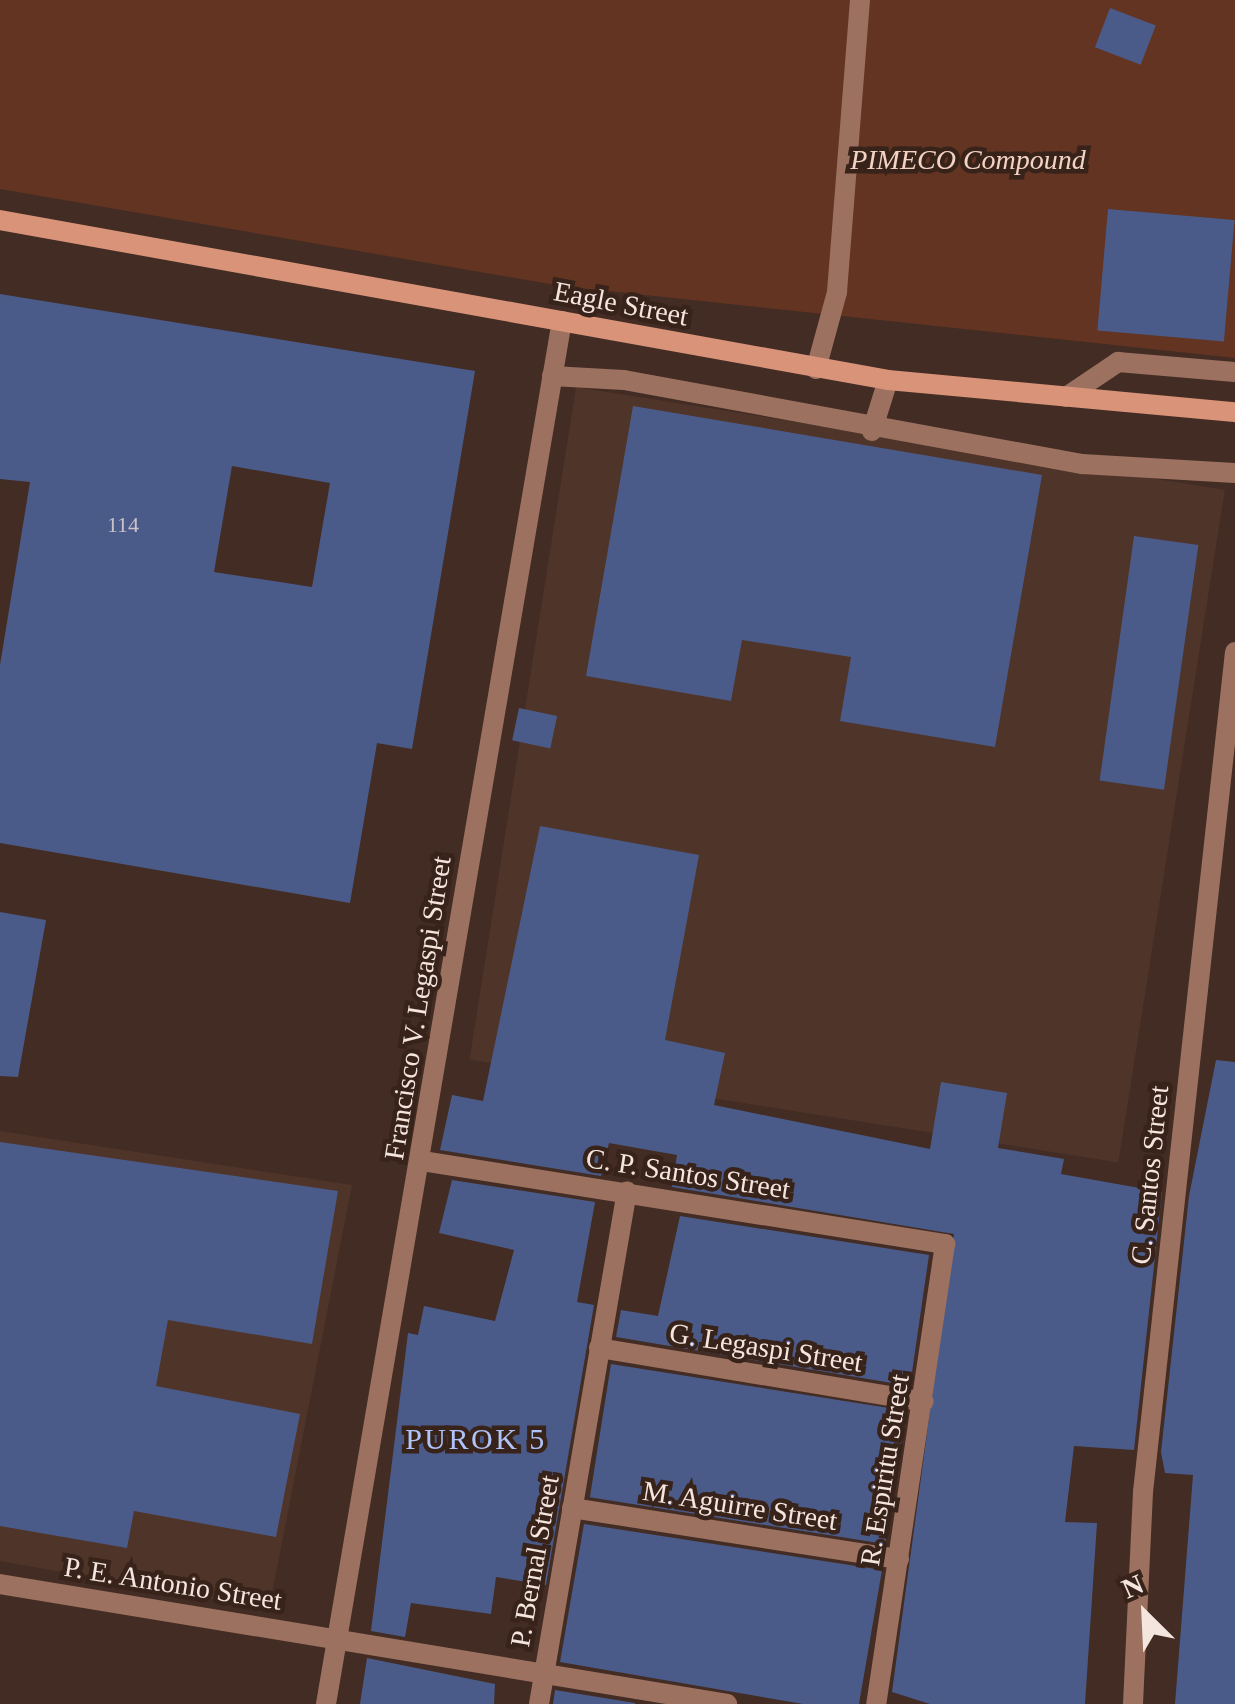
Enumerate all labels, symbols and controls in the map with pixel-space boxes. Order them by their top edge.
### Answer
park label: PIMECO Compound [850,143,1086,177]
street label: Eagle Street [551,275,691,333]
house number: 114 [107,512,139,538]
street label: Francisco V. Legaspi Street [377,854,459,1162]
street label: C. Santos Street [1124,1084,1176,1266]
street label: C. P. Santos Street [584,1141,792,1207]
street label: G. Legaspi Street [667,1316,865,1380]
street label: R. Espiritu Street [853,1372,917,1568]
district label: PUROK 5 [405,1421,547,1457]
street label: P. Bernal Street [503,1473,567,1649]
street label: M. Aguirre Street [639,1474,841,1538]
street label: P. E. Antonio Street [61,1550,285,1618]
north arrow [1095,1564,1195,1664]
text: N [1117,1568,1148,1604]

